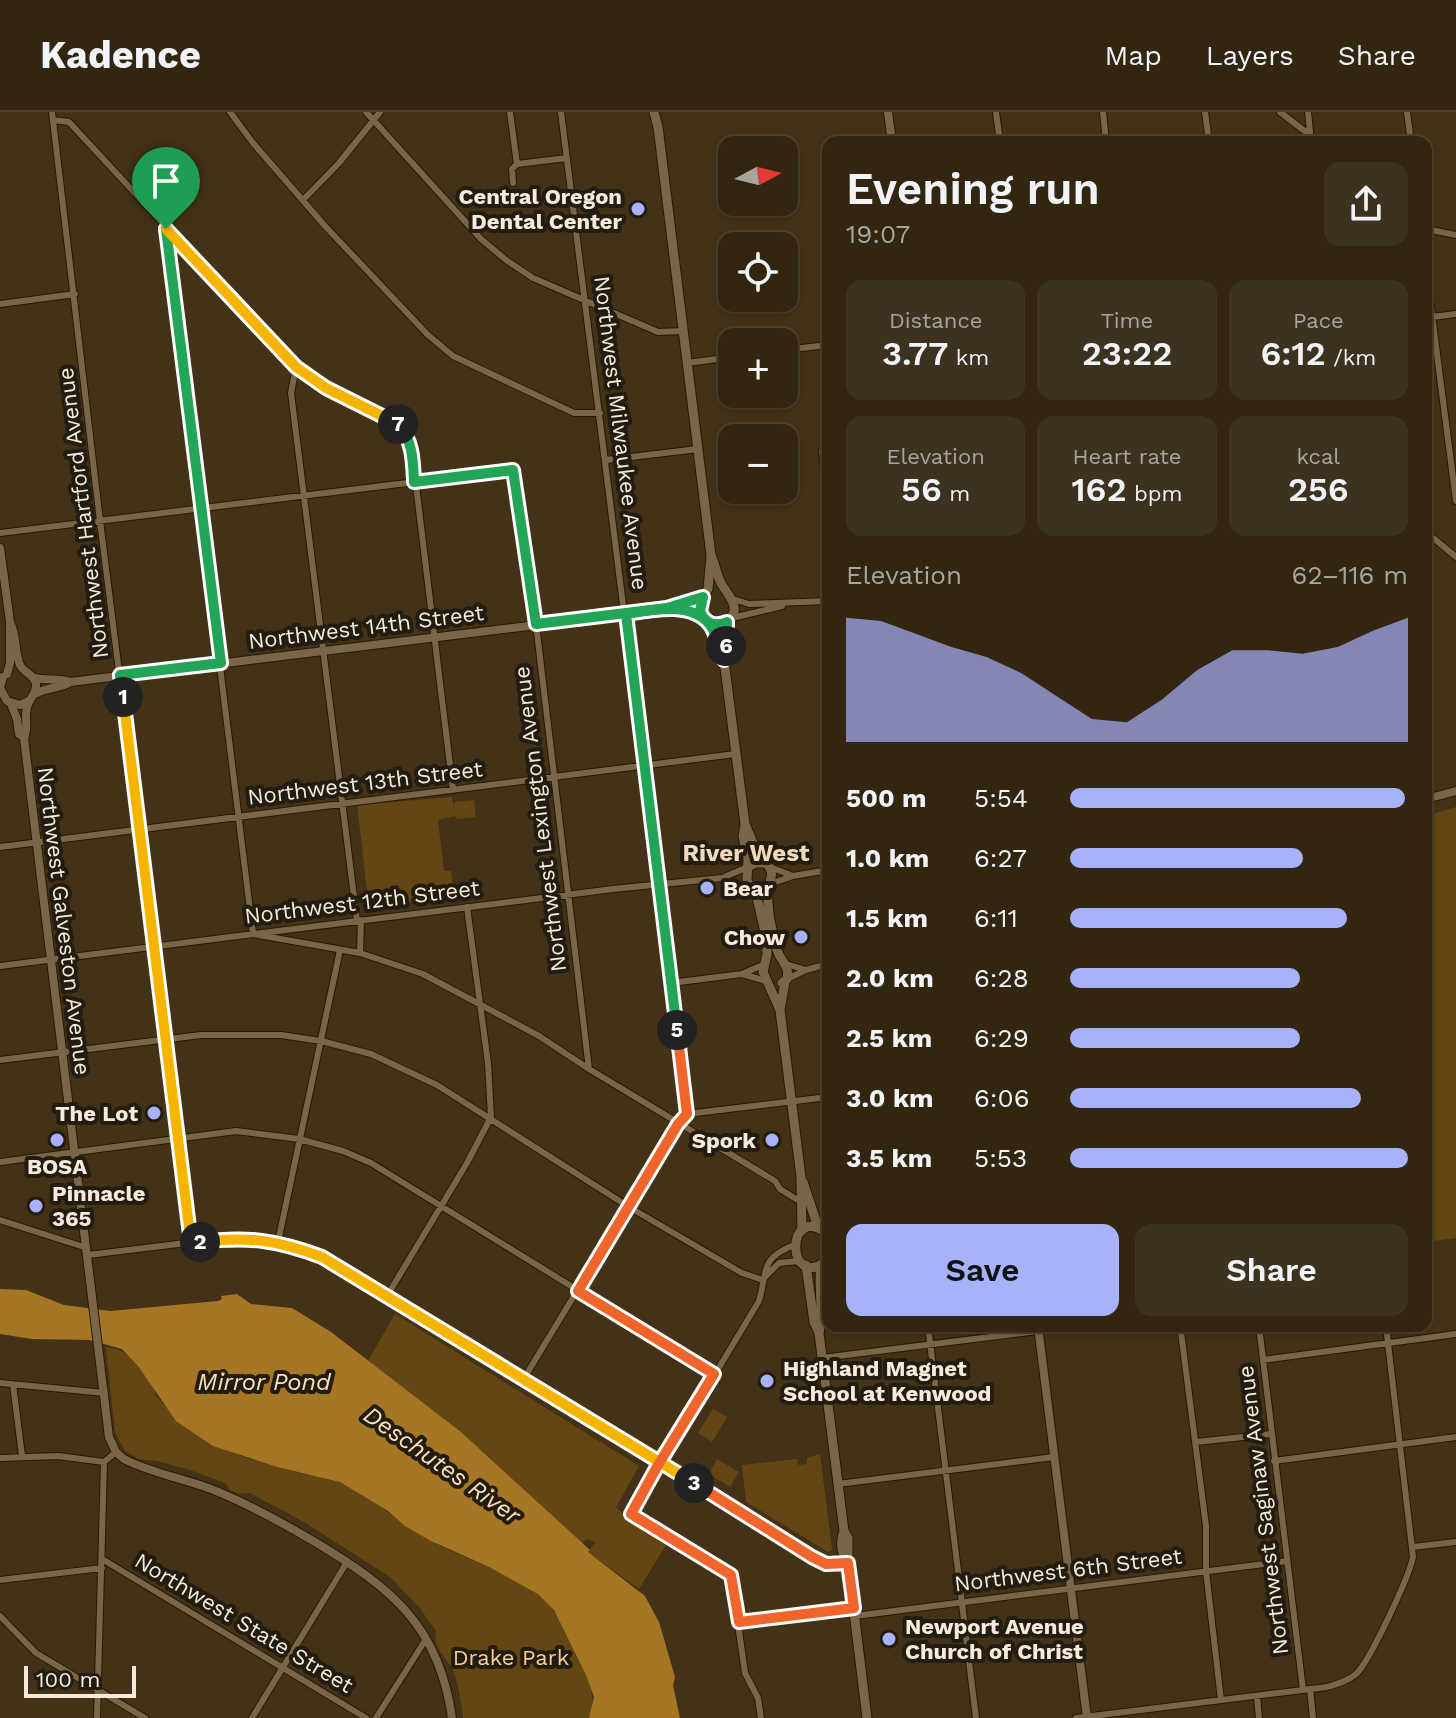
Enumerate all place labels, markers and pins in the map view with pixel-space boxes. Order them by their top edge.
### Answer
pin [132,147,200,229]
place label: Central Oregon Dental Center [458,184,623,234]
marker: Central Oregon Dental Center [629,200,647,218]
pin: 7 [378,404,418,444]
pin: 6 [706,626,746,666]
pin: 1 [103,677,143,717]
place label: Bear [723,876,774,901]
marker: Bear [698,879,716,897]
place label: Chow [724,925,785,950]
marker: Chow [792,928,810,946]
pin: 5 [657,1010,697,1050]
place label: The Lot [55,1101,138,1126]
marker: The Lot [145,1104,163,1122]
place label: Spork [692,1128,756,1153]
marker: BOSA [48,1131,66,1149]
marker: Spork [763,1131,781,1149]
place label: BOSA [27,1154,87,1179]
place label: Pinnacle 365 [52,1181,145,1231]
marker: Pinnacle 365 [27,1197,45,1215]
pin: 2 [180,1222,220,1262]
place label: Highland Magnet School at Kenwood [783,1356,991,1406]
marker: Highland Magnet School at Kenwood [758,1372,776,1390]
pin: 3 [674,1463,714,1503]
place label: Newport Avenue Church of Christ [905,1614,1084,1664]
marker: Newport Avenue Church of Christ [880,1630,898,1648]

